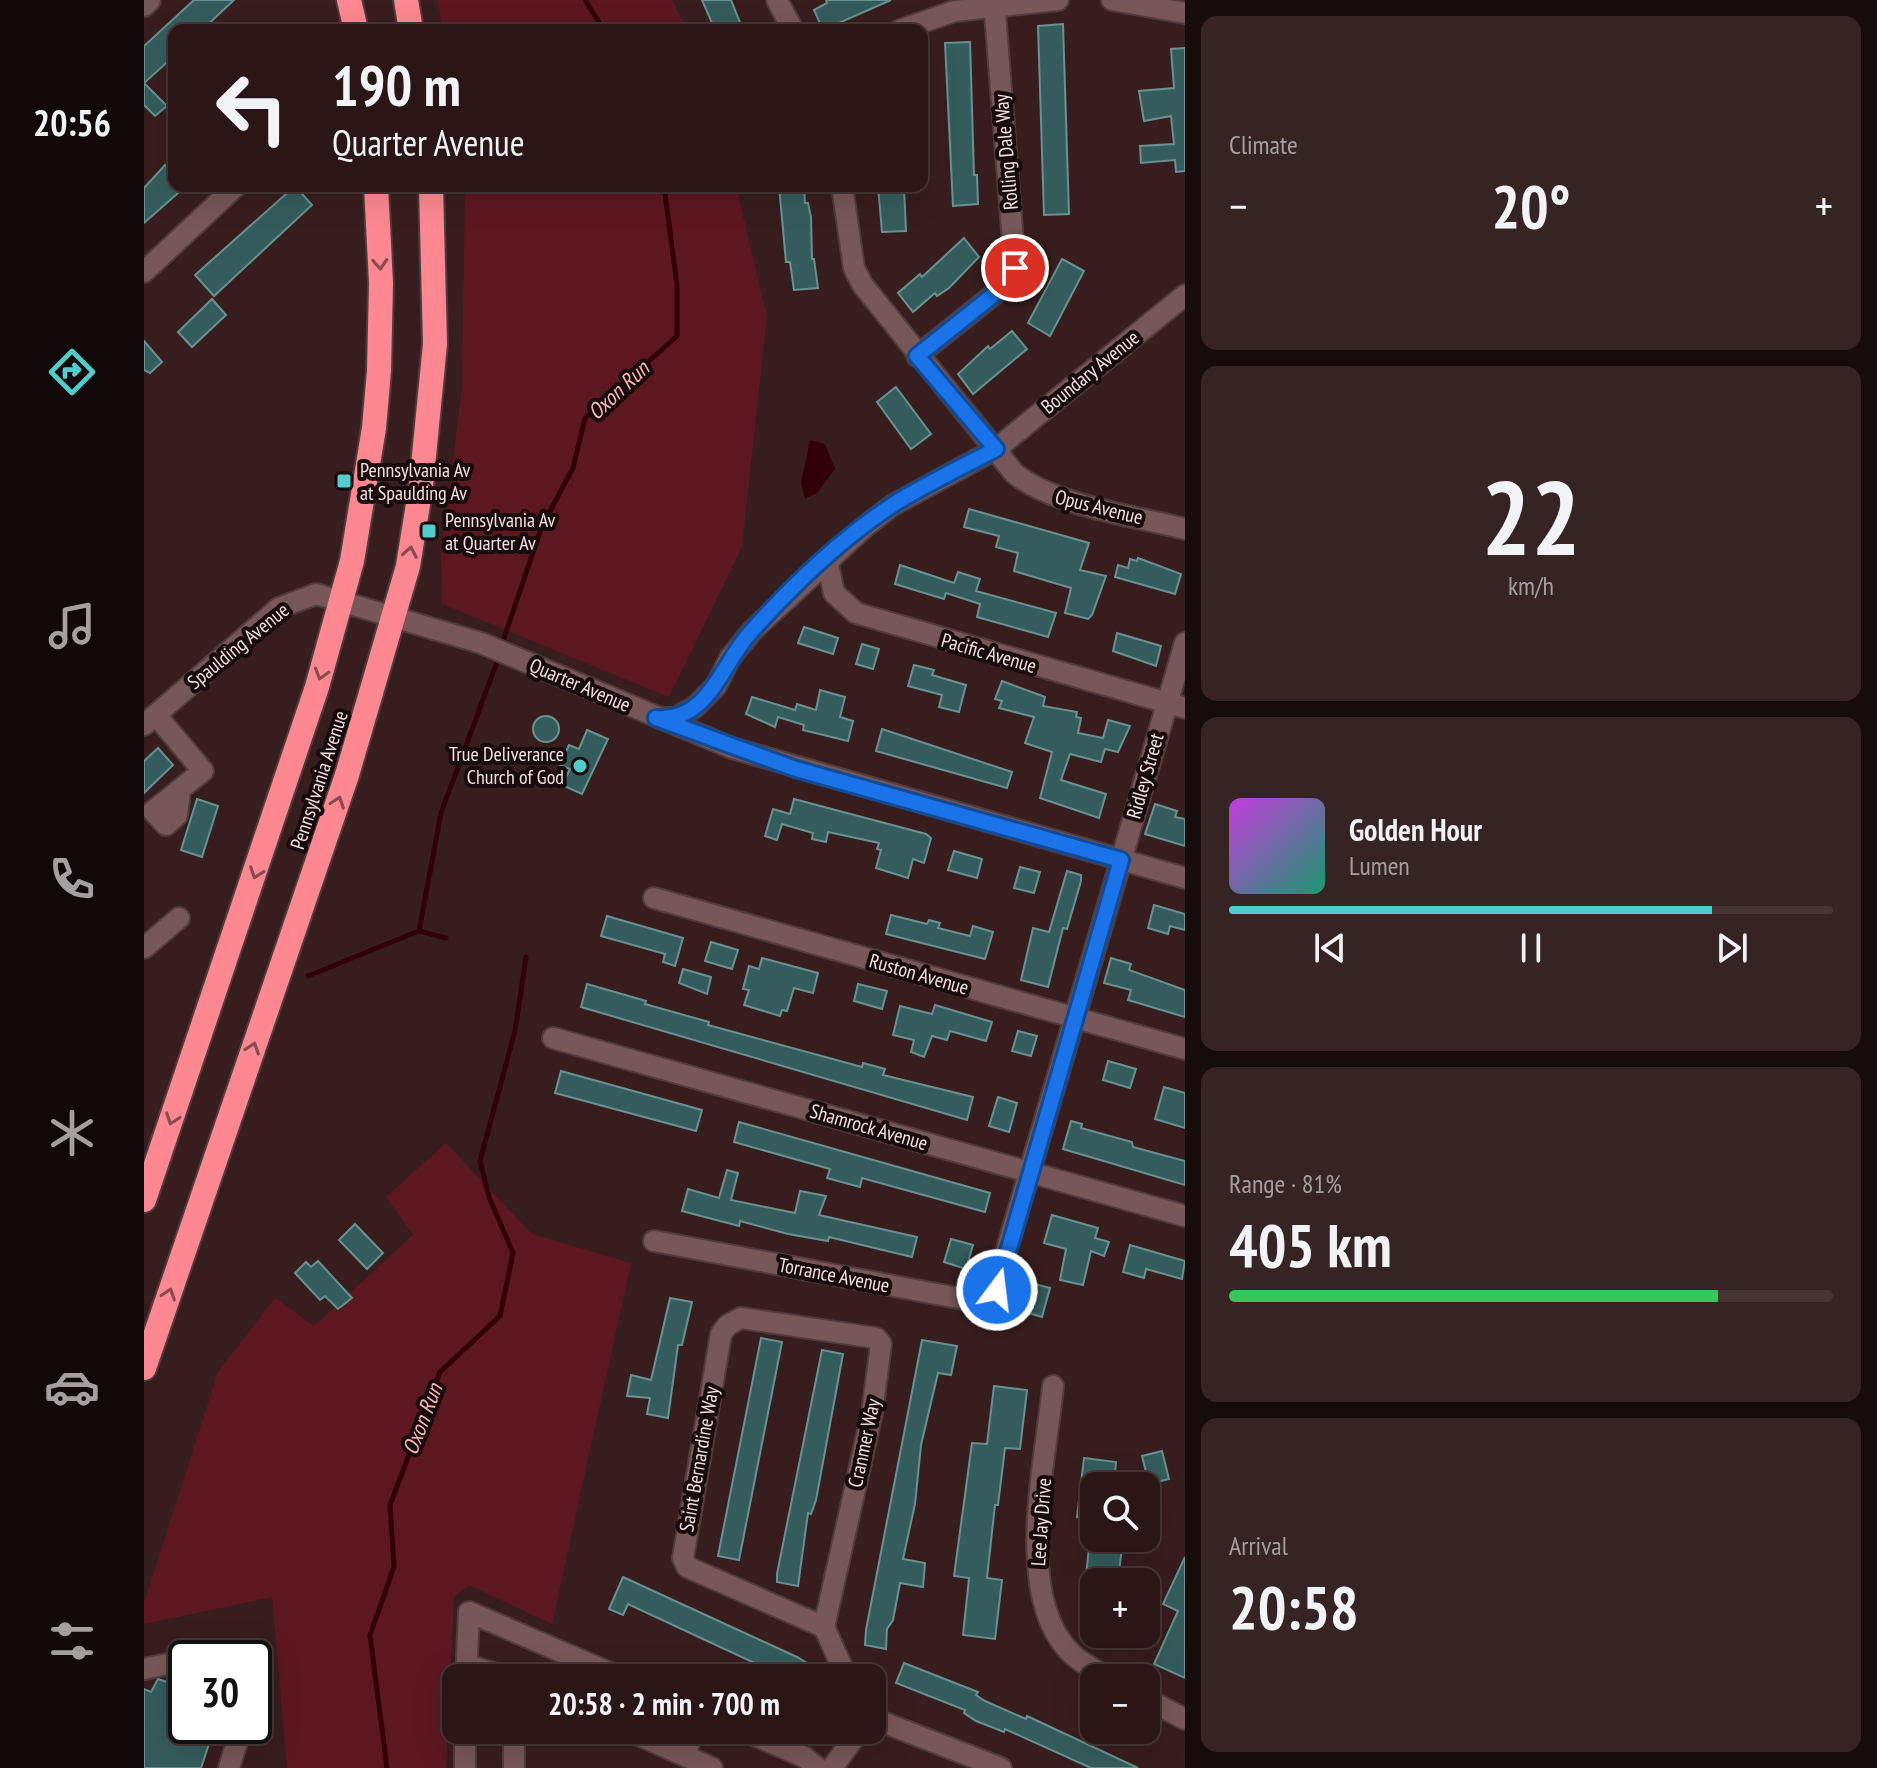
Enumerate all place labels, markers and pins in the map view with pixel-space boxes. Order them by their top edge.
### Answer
pin [981,234,1049,302]
place label: Pennsylvania Av at Spaulding Av [360,457,471,506]
marker: Pennsylvania Av at Spaulding Av [335,472,353,490]
place label: Pennsylvania Av at Quarter Av [445,507,556,556]
marker: Pennsylvania Av at Quarter Av [420,522,438,540]
place label: True Deliverance Church of God [449,741,564,790]
marker: True Deliverance Church of God [571,757,589,775]

